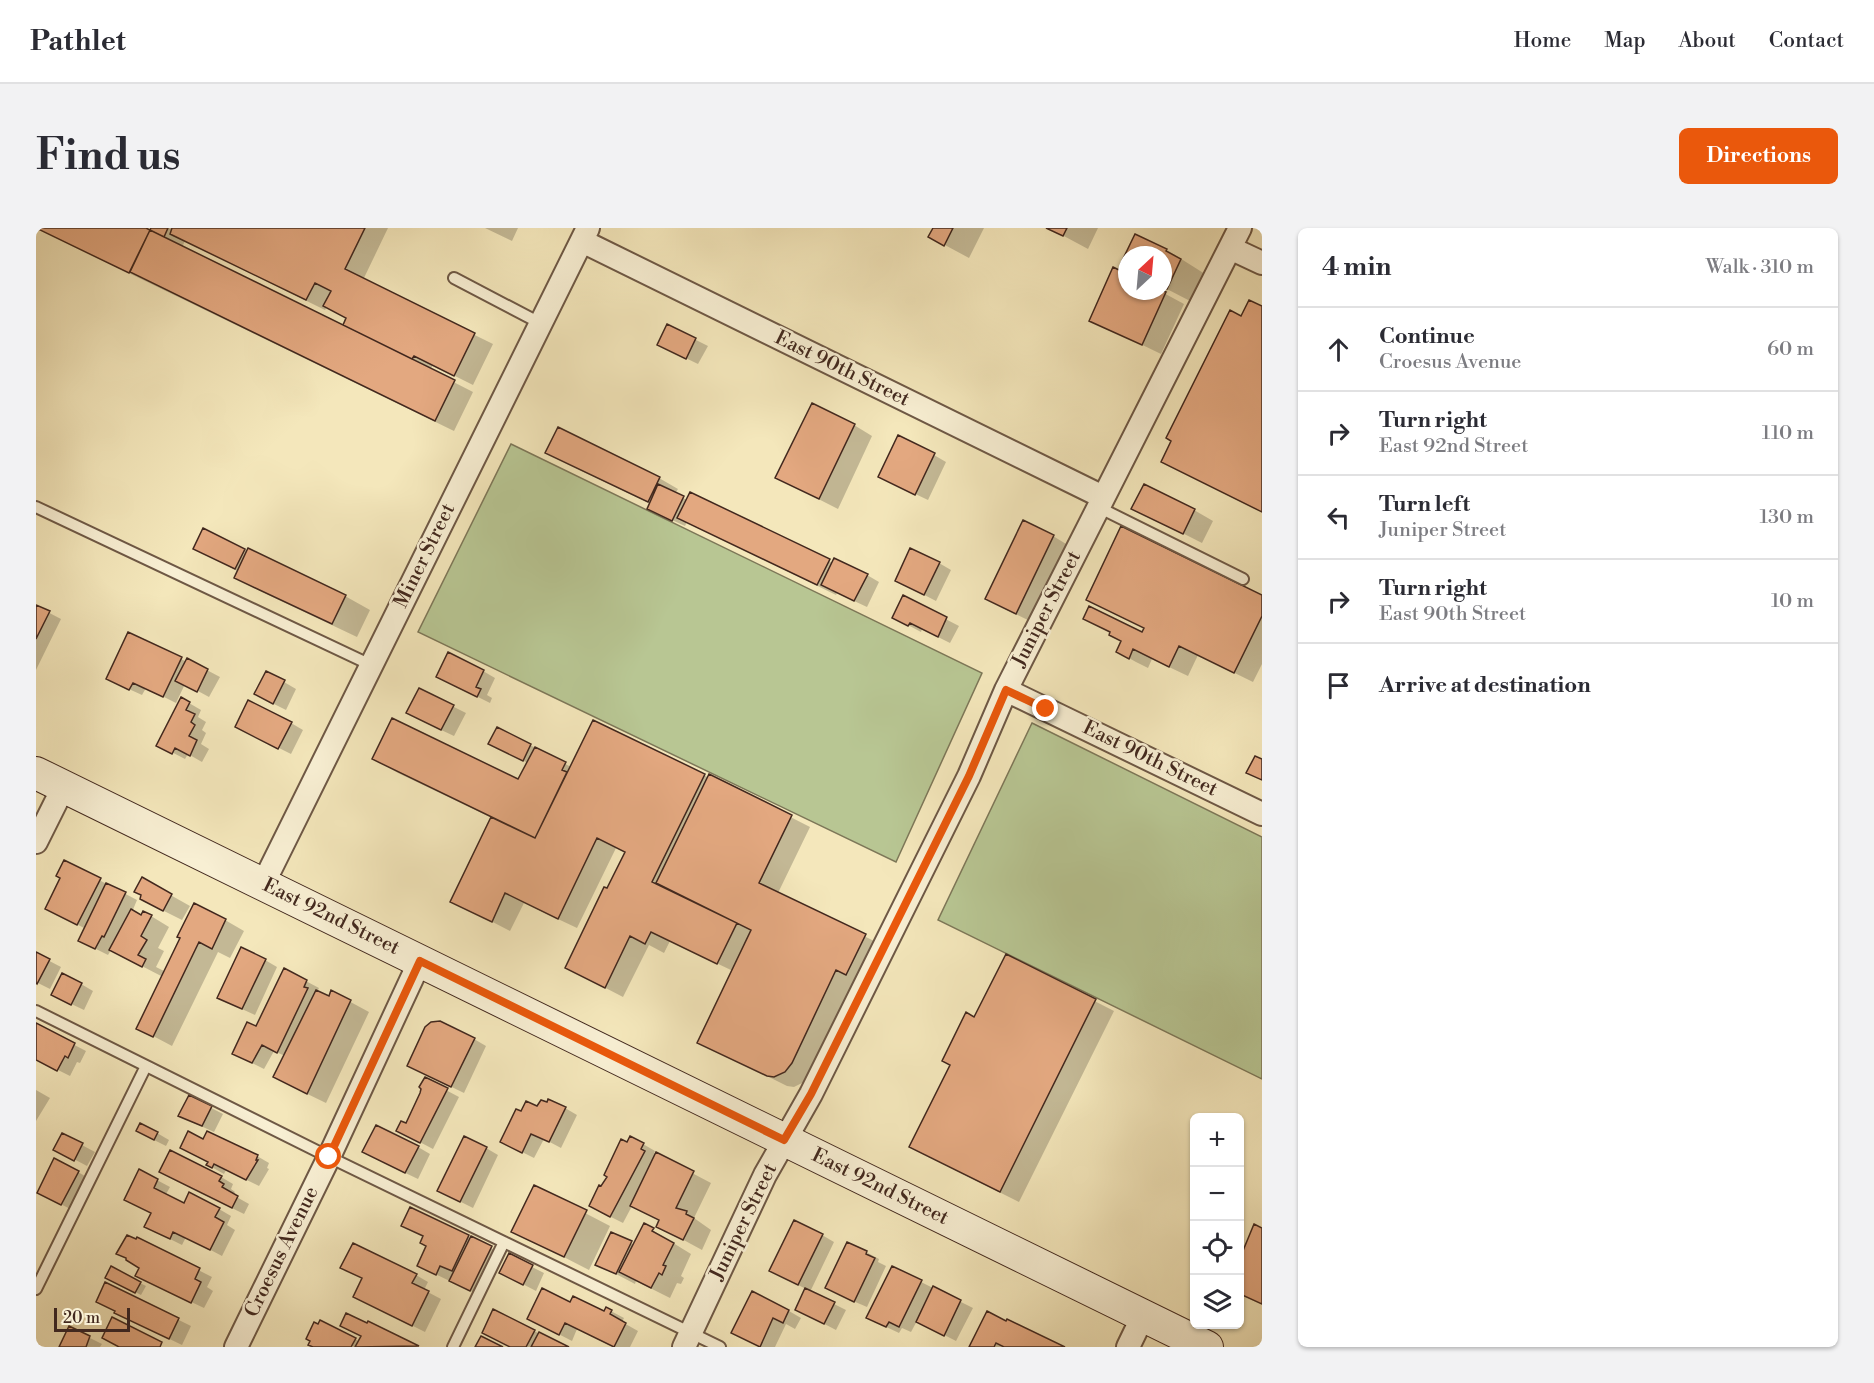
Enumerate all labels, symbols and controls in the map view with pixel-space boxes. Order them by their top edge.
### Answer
text: Pathlet [30,24,126,59]
text: Home [1514,28,1571,54]
text: Map [1604,28,1646,54]
text: About [1679,28,1736,54]
text: Contact [1769,28,1844,54]
button: Directions [1679,128,1838,184]
text: Find us [36,130,180,183]
north arrow [1118,246,1172,300]
text: 4 min [1322,251,1392,283]
text: Walk · 310 m [1706,255,1814,280]
text: Continue [1379,323,1475,350]
street label: East 90th Street [770,326,914,412]
icon: ahead [1322,333,1355,366]
text: 60 m [1767,337,1814,362]
text: Croesus Avenue [1379,350,1521,375]
text: Turn right [1379,407,1487,434]
icon: right [1322,417,1355,450]
text: 110 m [1762,421,1814,446]
text: East 92nd Street [1379,434,1528,459]
text: Turn left [1379,491,1470,518]
street label: Miner Street [389,500,461,612]
icon: left [1322,501,1355,534]
text: 130 m [1759,505,1814,530]
text: Juniper Street [1379,518,1506,543]
street label: Juniper Street [1007,547,1087,672]
text: Turn right [1379,575,1487,602]
icon: right [1322,585,1355,618]
text: 10 m [1771,589,1814,614]
text: East 90th Street [1379,602,1526,627]
icon: arrive [1322,669,1355,702]
text: Arrive at destination [1379,672,1591,699]
route end [1032,695,1058,721]
street label: East 90th Street [1078,716,1222,802]
street label: East 92nd Street [258,873,404,961]
map controls [1190,1113,1244,1329]
button: + [1190,1113,1244,1167]
route start [315,1143,341,1169]
street label: East 92nd Street [807,1143,953,1231]
street label: Juniper Street [704,1159,783,1286]
button: − [1190,1167,1244,1221]
street label: Croesus Avenue [240,1183,324,1321]
button: locate [1190,1221,1244,1275]
button: layers [1190,1275,1244,1329]
scale bar [54,1305,130,1332]
text: 20 m [63,1308,100,1328]

